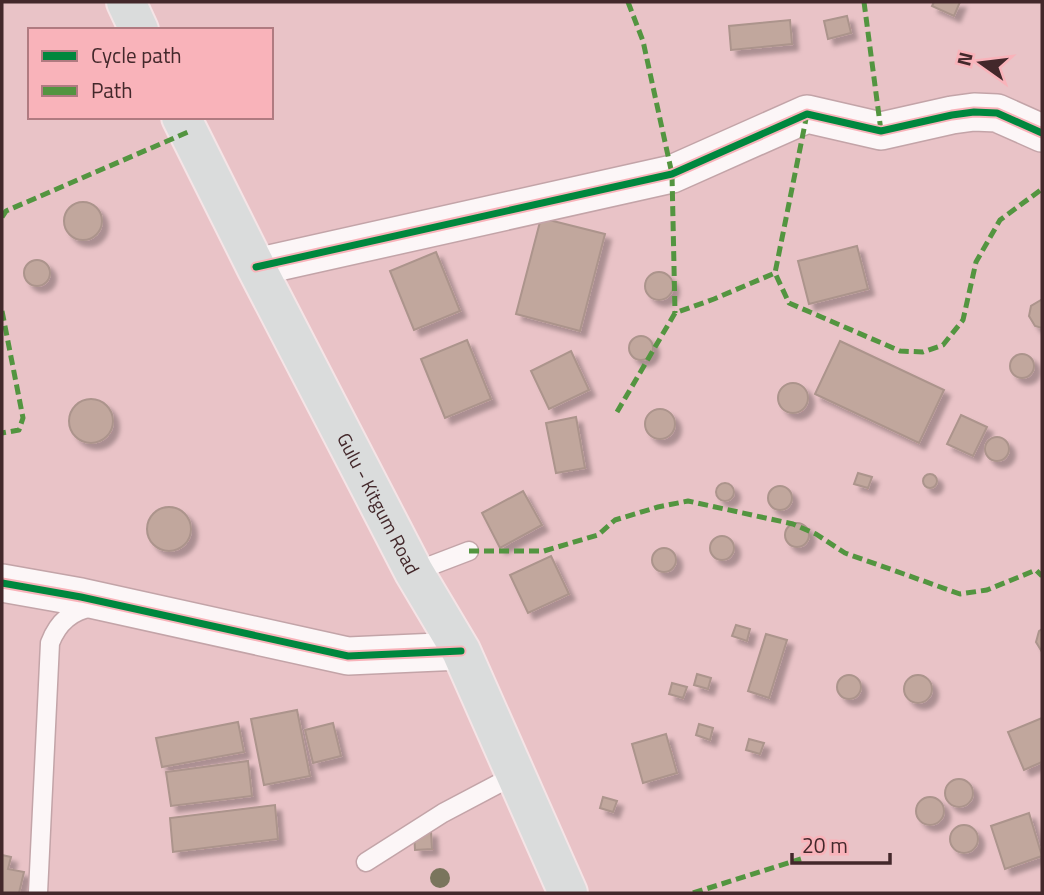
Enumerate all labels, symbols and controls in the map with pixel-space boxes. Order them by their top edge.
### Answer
legend [28,28,273,119]
north arrow [946,28,1016,98]
text: Cycle path [91,39,182,71]
text: N [948,49,980,69]
text: Path [91,74,133,106]
street label: Gulu - Kitgum Road [330,427,428,579]
scale bar [792,822,890,866]
text: 20 m [802,829,848,861]

